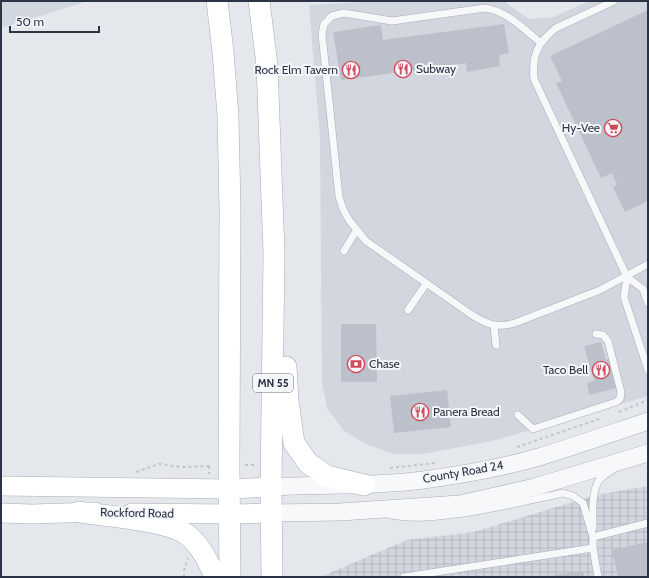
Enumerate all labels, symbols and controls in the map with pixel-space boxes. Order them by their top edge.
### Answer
scale bar [10,8,99,34]
text: 50 m [16,14,44,29]
restaurant icon: Subway [393,59,413,79]
restaurant icon: Rock Elm Tavern [341,60,361,80]
place label: Subway [416,61,456,76]
place label: Rock Elm Tavern [255,62,338,77]
supermarket icon: Hy-Vee [603,118,623,138]
place label: Hy-Vee [562,120,600,135]
bank icon: Chase [346,354,366,374]
place label: Chase [369,356,400,371]
restaurant icon: Taco Bell [591,360,611,380]
place label: Taco Bell [543,362,588,377]
road number: MN 55 [253,374,293,392]
restaurant icon: Panera Bread [410,402,430,422]
place label: Panera Bread [433,404,500,419]
street label: County Road 24 [421,457,504,486]
street label: Rockford Road [100,504,174,521]

